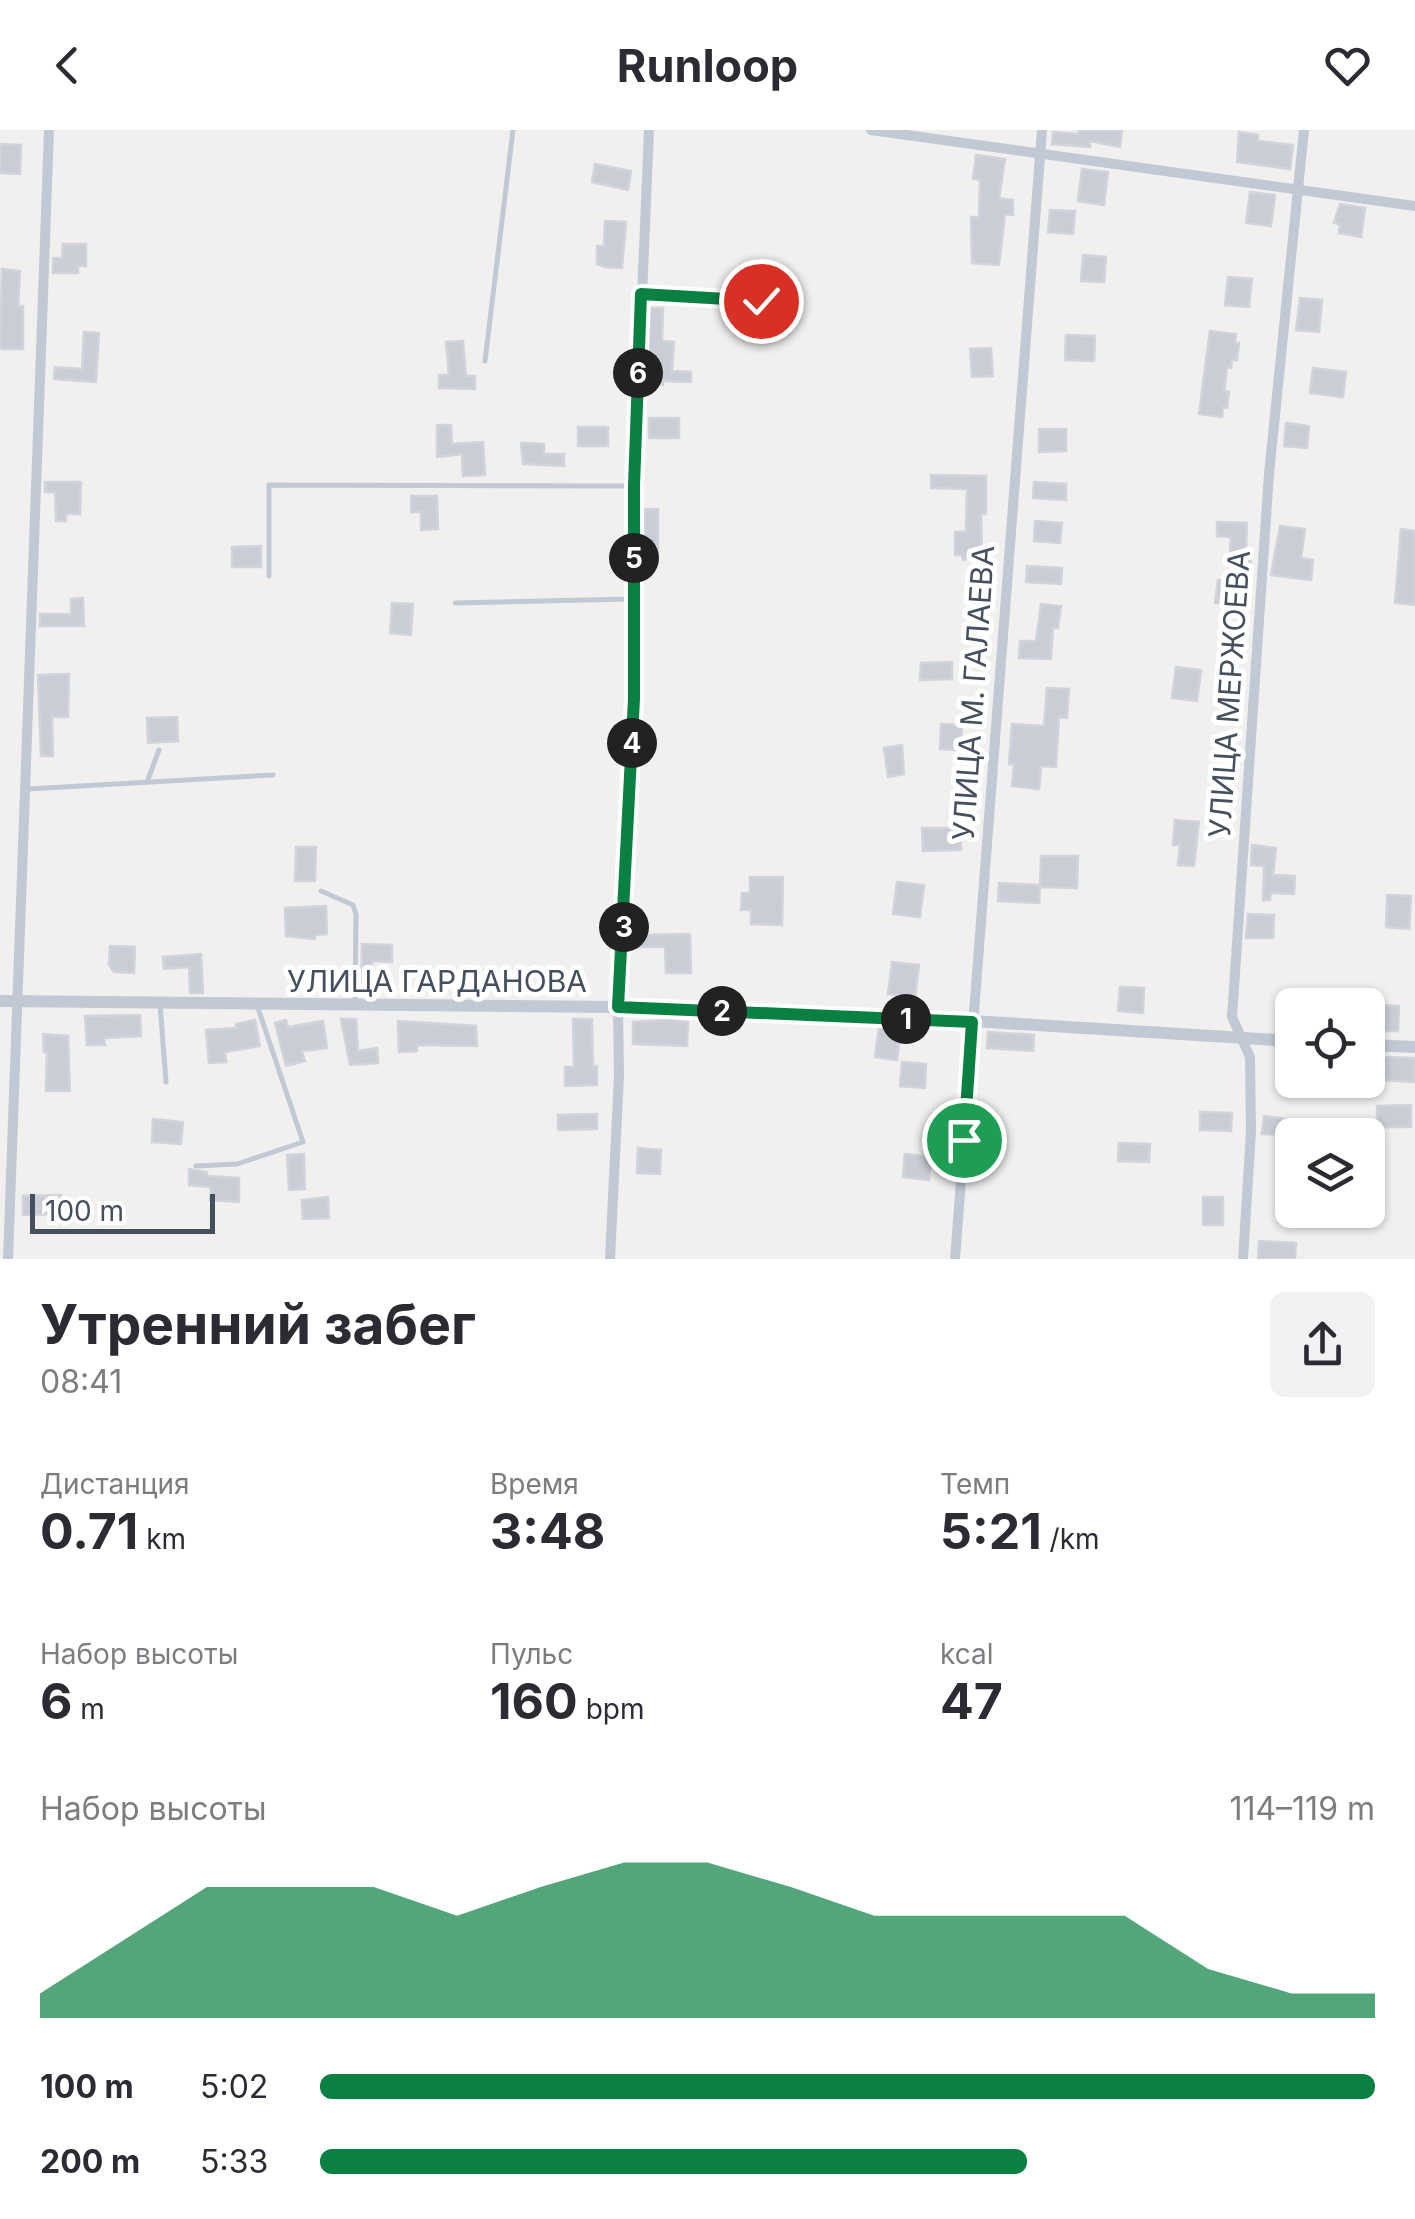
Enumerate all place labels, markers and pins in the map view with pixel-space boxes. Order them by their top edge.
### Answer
pin [719,259,804,344]
pin: 6 [613,348,663,398]
pin: 5 [609,533,659,583]
pin: 4 [607,718,657,768]
pin: 3 [599,902,649,952]
pin: 2 [697,986,747,1036]
pin: 1 [881,994,931,1044]
pin [922,1098,1007,1183]

